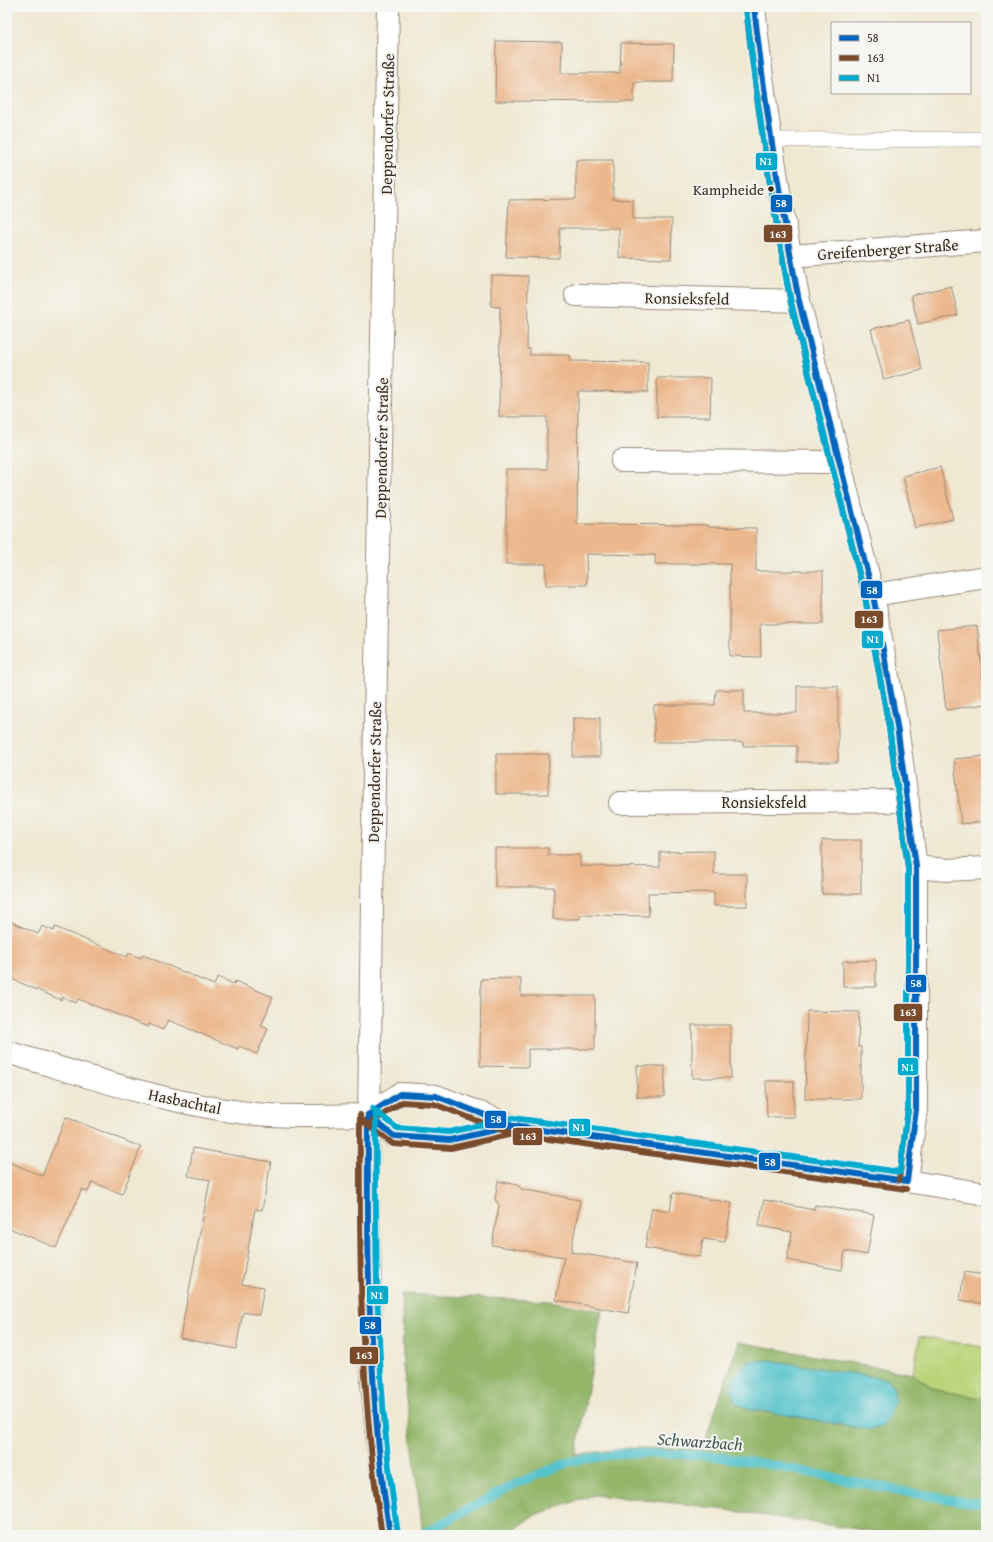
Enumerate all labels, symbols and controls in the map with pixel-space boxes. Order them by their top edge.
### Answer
legend [831,22,971,94]
text: 58 [867,29,879,46]
text: 163 [867,49,885,66]
street label: Deppendorfer Straße [374,53,400,195]
text: N1 [867,69,881,86]
line badge: N1 [755,152,778,171]
text: N1 [759,153,773,169]
place label: Kampheide [693,179,764,200]
marker: Kampheide [766,184,776,194]
line badge: 58 [770,194,793,213]
text: 58 [775,195,787,211]
line badge: 163 [763,224,793,243]
text: 163 [769,226,787,242]
street label: Greifenberger Straße [816,232,960,266]
street label: Ronsieksfeld [644,285,730,311]
street label: Deppendorfer Straße [368,377,394,519]
line badge: 58 [860,580,883,599]
text: 58 [866,582,878,598]
line badge: 163 [854,610,884,629]
text: 163 [860,611,878,627]
line badge: N1 [861,630,884,649]
text: N1 [866,631,880,647]
street label: Deppendorfer Straße [361,701,387,843]
street label: Ronsieksfeld [722,790,807,814]
line badge: 58 [905,974,927,993]
text: 58 [910,975,922,991]
line badge: 163 [893,1003,923,1022]
text: 163 [899,1004,917,1020]
line badge: N1 [897,1057,919,1076]
text: N1 [901,1059,915,1075]
street label: Hasbachtal [146,1082,224,1121]
line badge: 58 [484,1110,507,1129]
text: 58 [490,1111,502,1127]
line badge: N1 [568,1118,591,1137]
text: N1 [572,1119,586,1135]
line badge: 163 [512,1127,543,1146]
text: 163 [519,1128,537,1144]
line badge: 58 [758,1152,781,1171]
text: 58 [764,1154,776,1170]
line badge: N1 [366,1285,389,1305]
text: N1 [370,1287,384,1303]
line badge: 58 [359,1316,382,1335]
text: 58 [364,1317,376,1333]
line badge: 163 [349,1346,379,1365]
text: 163 [355,1347,373,1363]
water label: Schwarzbach [656,1426,744,1456]

